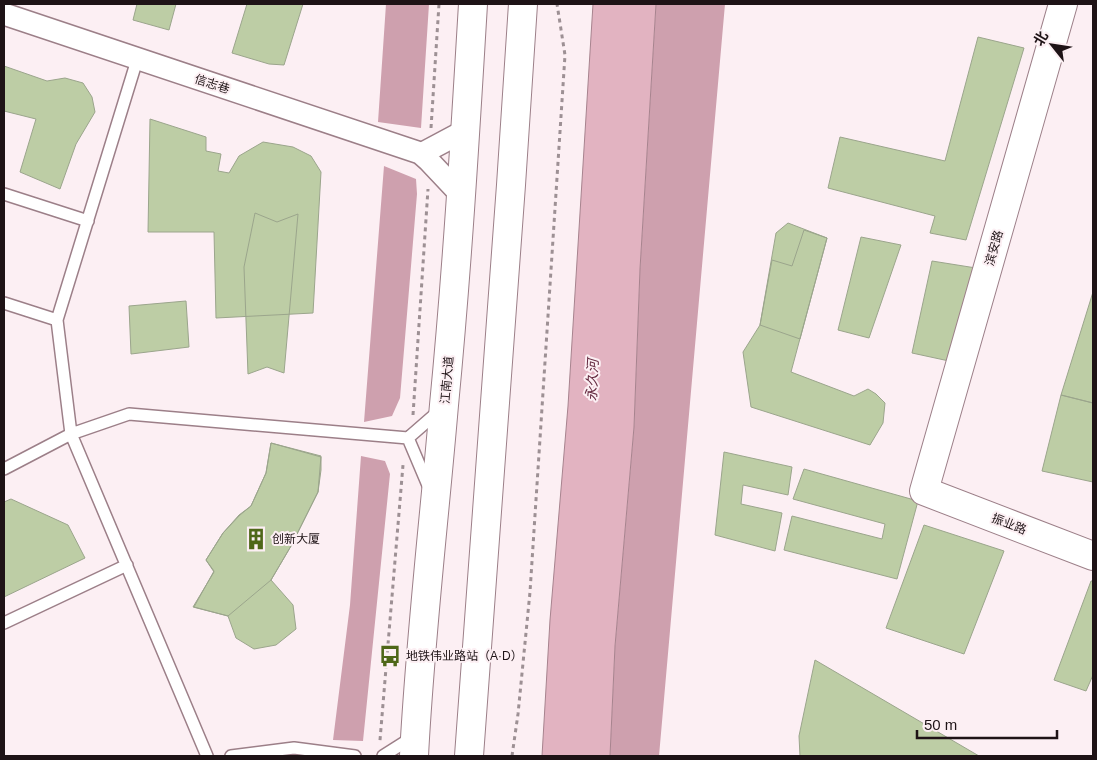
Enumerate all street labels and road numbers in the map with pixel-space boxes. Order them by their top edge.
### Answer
street label: 信志巷 [193,72,231,96]
street label: 滨安路 [982,229,1006,267]
street label: 江南大道 [438,355,456,405]
street label: 振业路 [990,511,1028,537]

